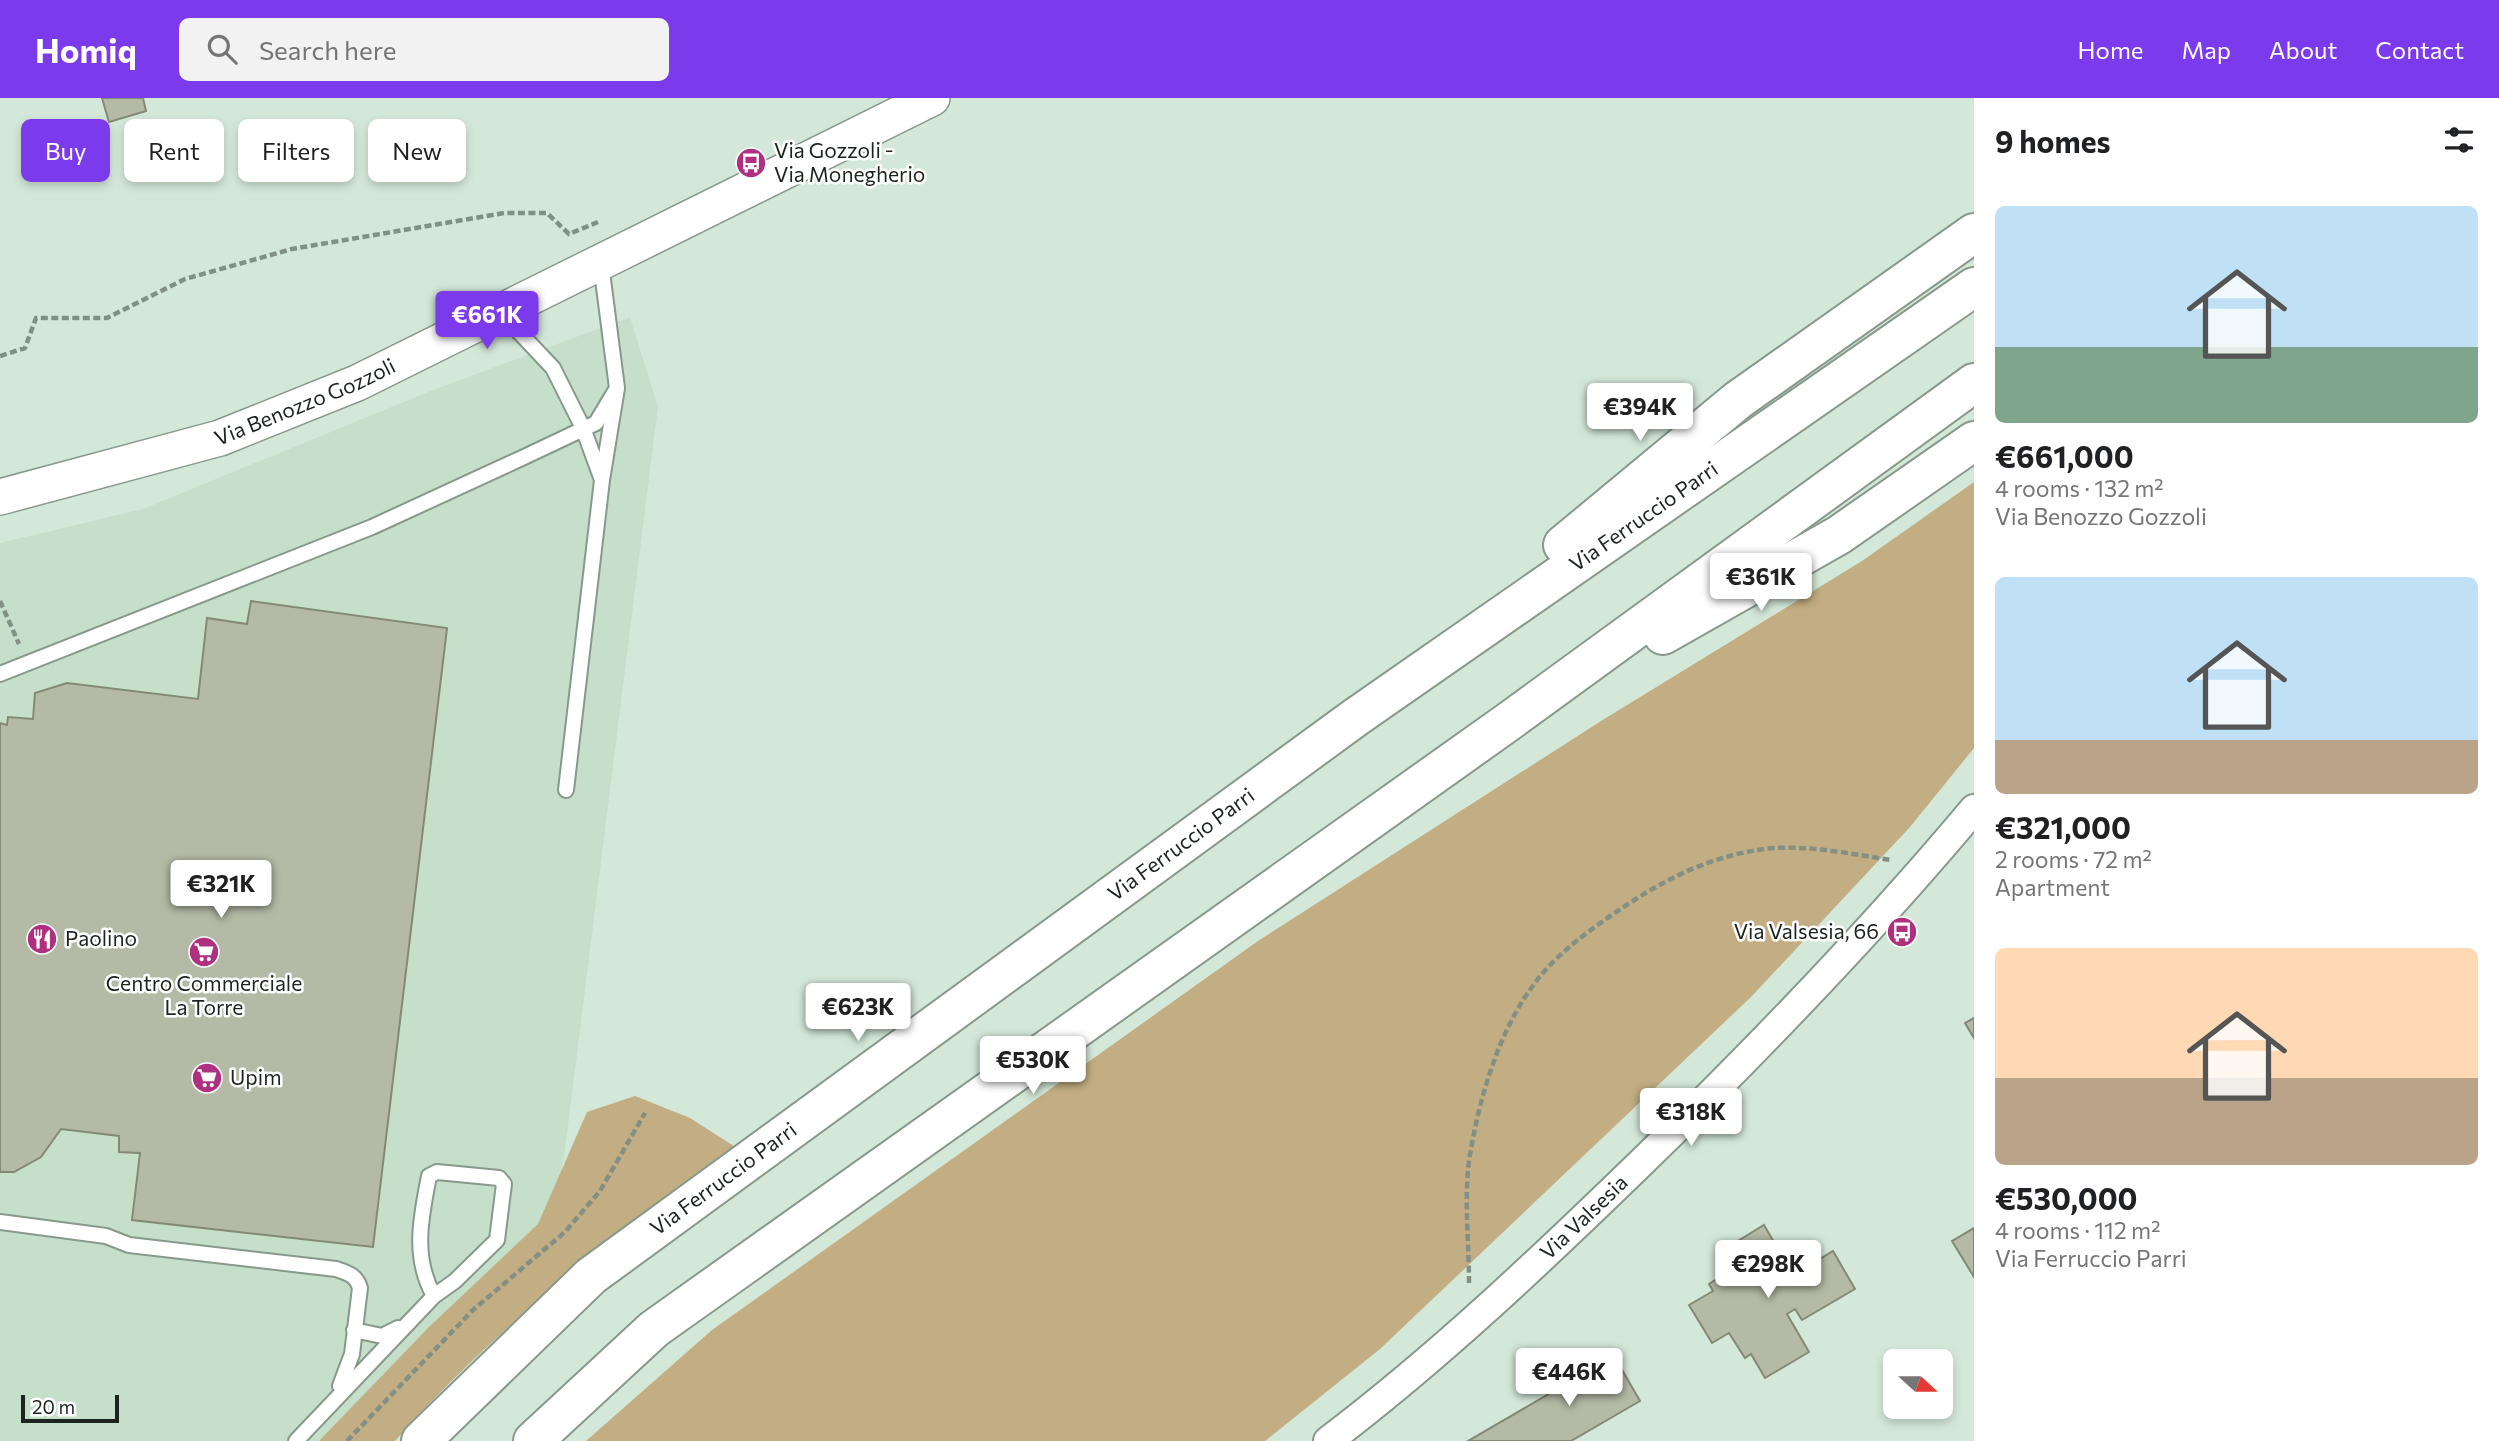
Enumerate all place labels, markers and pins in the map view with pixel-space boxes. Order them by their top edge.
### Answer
place label: Via Gozzoli - Via Monegherio [774,137,925,186]
bus stop icon: Via Gozzoli - Via Monegherio [734,146,768,180]
pin: €661K [438,292,536,351]
pin: €394K [1591,384,1689,443]
pin: €361K [1712,554,1810,613]
pin: €321K [172,860,270,920]
bus stop icon: Via Valsesia, 66 [1885,915,1919,949]
place label: Via Valsesia, 66 [1734,918,1879,943]
restaurant icon: Paolino [25,922,59,956]
place label: Paolino [65,925,137,950]
supermarket icon: Centro Commerciale La Torre [187,935,221,969]
place label: Centro Commerciale La Torre [106,970,302,1019]
pin: €623K [809,984,907,1043]
pin: €530K [984,1037,1082,1096]
supermarket icon: Upim [190,1061,224,1095]
place label: Upim [230,1064,281,1089]
pin: €318K [1642,1088,1740,1148]
pin: €298K [1719,1240,1817,1300]
pin: €446K [1520,1348,1618,1408]

